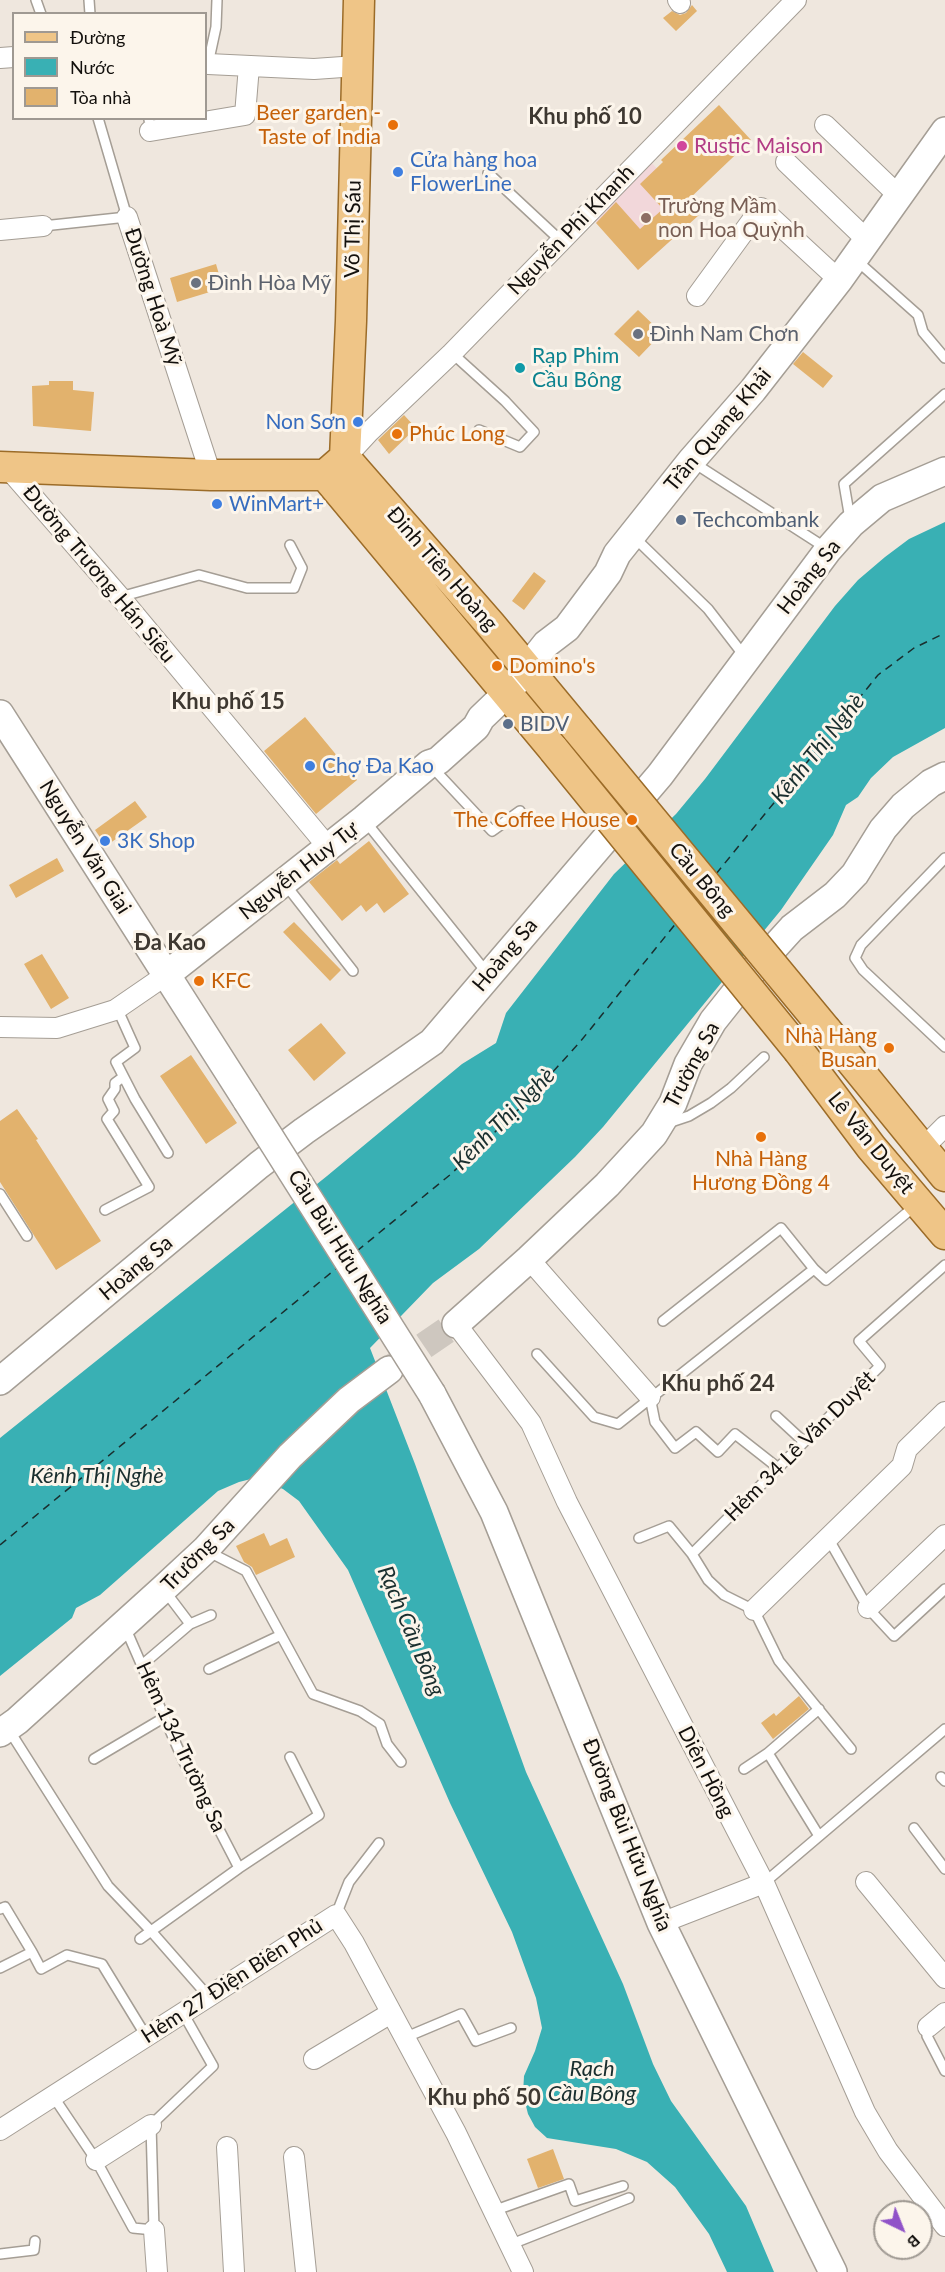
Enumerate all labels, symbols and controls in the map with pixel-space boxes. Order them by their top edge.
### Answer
legend [12,12,207,120]
text: Đường [70,26,125,48]
text: Nước [70,56,115,78]
text: Tòa nhà [70,86,131,108]
place label: Beer garden - Taste of India [256,100,381,150]
district label: Khu phố 10 [528,104,642,130]
marker: Beer garden - Taste of India [386,118,400,132]
place label: Rustic Maison [694,133,823,159]
marker: Rustic Maison [675,139,689,153]
place label: Cửa hàng hoa FlowerLine [410,147,537,197]
street label: Nguyễn Phi Khanh [502,160,640,300]
marker: Cửa hàng hoa FlowerLine [391,165,405,179]
street label: Võ Thị Sáu [340,180,366,278]
place label: Trường Mầm non Hoa Quỳnh [658,193,805,243]
marker: Trường Mầm non Hoa Quỳnh [639,211,653,225]
street label: Đường Hoà Mỹ [119,225,187,369]
place label: Đình Hòa Mỹ [208,270,331,296]
marker: Đình Hòa Mỹ [189,276,203,290]
place label: Đình Nam Chơn [650,321,799,347]
marker: Đình Nam Chơn [631,327,645,341]
place label: Rạp Phim Cầu Bông [532,343,622,393]
marker: Rạp Phim Cầu Bông [513,361,527,375]
street label: Trần Quang Khải [659,363,777,497]
place label: Non Sơn [265,409,346,435]
marker: Non Sơn [351,415,365,429]
place label: Phúc Long [409,421,505,447]
marker: Phúc Long [390,427,404,441]
street label: Đường Trương Hán Siêu [17,480,181,668]
place label: WinMart+ [229,491,324,517]
marker: WinMart+ [210,497,224,511]
street label: Đinh Tiên Hoàng [381,502,503,636]
place label: Techcombank [693,507,819,533]
marker: Techcombank [674,513,688,527]
street label: Hoàng Sa [772,535,846,619]
place label: Domino's [509,653,595,679]
marker: Domino's [490,659,504,673]
district label: Khu phố 15 [171,689,285,715]
water label: Kênh Thị Nghè [766,689,870,809]
place label: BIDV [520,711,569,737]
marker: BIDV [501,717,515,731]
place label: Chợ Đa Kao [322,753,434,779]
marker: Chợ Đa Kao [303,759,317,773]
street label: Nguyễn Văn Giai [34,775,136,919]
place label: The Coffee House [453,807,620,833]
marker: The Coffee House [625,813,639,827]
street label: Nguyễn Huy Tự [234,817,364,925]
place label: 3K Shop [117,828,195,854]
marker: 3K Shop [98,834,112,848]
street label: Cầu Bông [664,838,740,922]
street label: Hoàng Sa [467,913,543,997]
district label: Đa Kao [134,930,206,956]
place label: KFC [211,968,251,994]
marker: KFC [192,974,206,988]
street label: Trường Sa [659,1018,725,1112]
place label: Nhà Hàng Busan [785,1023,877,1073]
marker: Nhà Hàng Busan [882,1041,896,1055]
water label: Kênh Thị Nghè [447,1062,561,1176]
street label: Lê Văn Duyệt [822,1087,920,1199]
marker: Nhà Hàng Hương Đồng 4 [754,1130,768,1144]
place label: Nhà Hàng Hương Đồng 4 [692,1146,830,1196]
street label: Cầu Bùi Hữu Nghĩa [282,1165,398,1329]
street label: Hoàng Sa [94,1230,178,1306]
street label: Hẻm 34 Lê Văn Duyệt [719,1365,881,1527]
district label: Khu phố 24 [661,1371,775,1397]
water label: Kênh Thị Nghè [30,1463,164,1489]
street label: Trường Sa [156,1513,240,1597]
water label: Rạch Cầu Bông [372,1562,450,1700]
street label: Hẻm 134 Trường Sa [131,1658,231,1836]
street label: Diên Hồng [672,1722,740,1822]
street label: Đường Bùi Hữu Nghĩa [577,1735,677,1935]
street label: Hẻm 27 Điện Biên Phủ [137,1913,327,2049]
water label: Rạch Cầu Bông [548,2056,636,2108]
district label: Khu phố 50 [427,2085,541,2111]
north arrow [873,2200,933,2260]
text: B [904,2232,925,2253]

